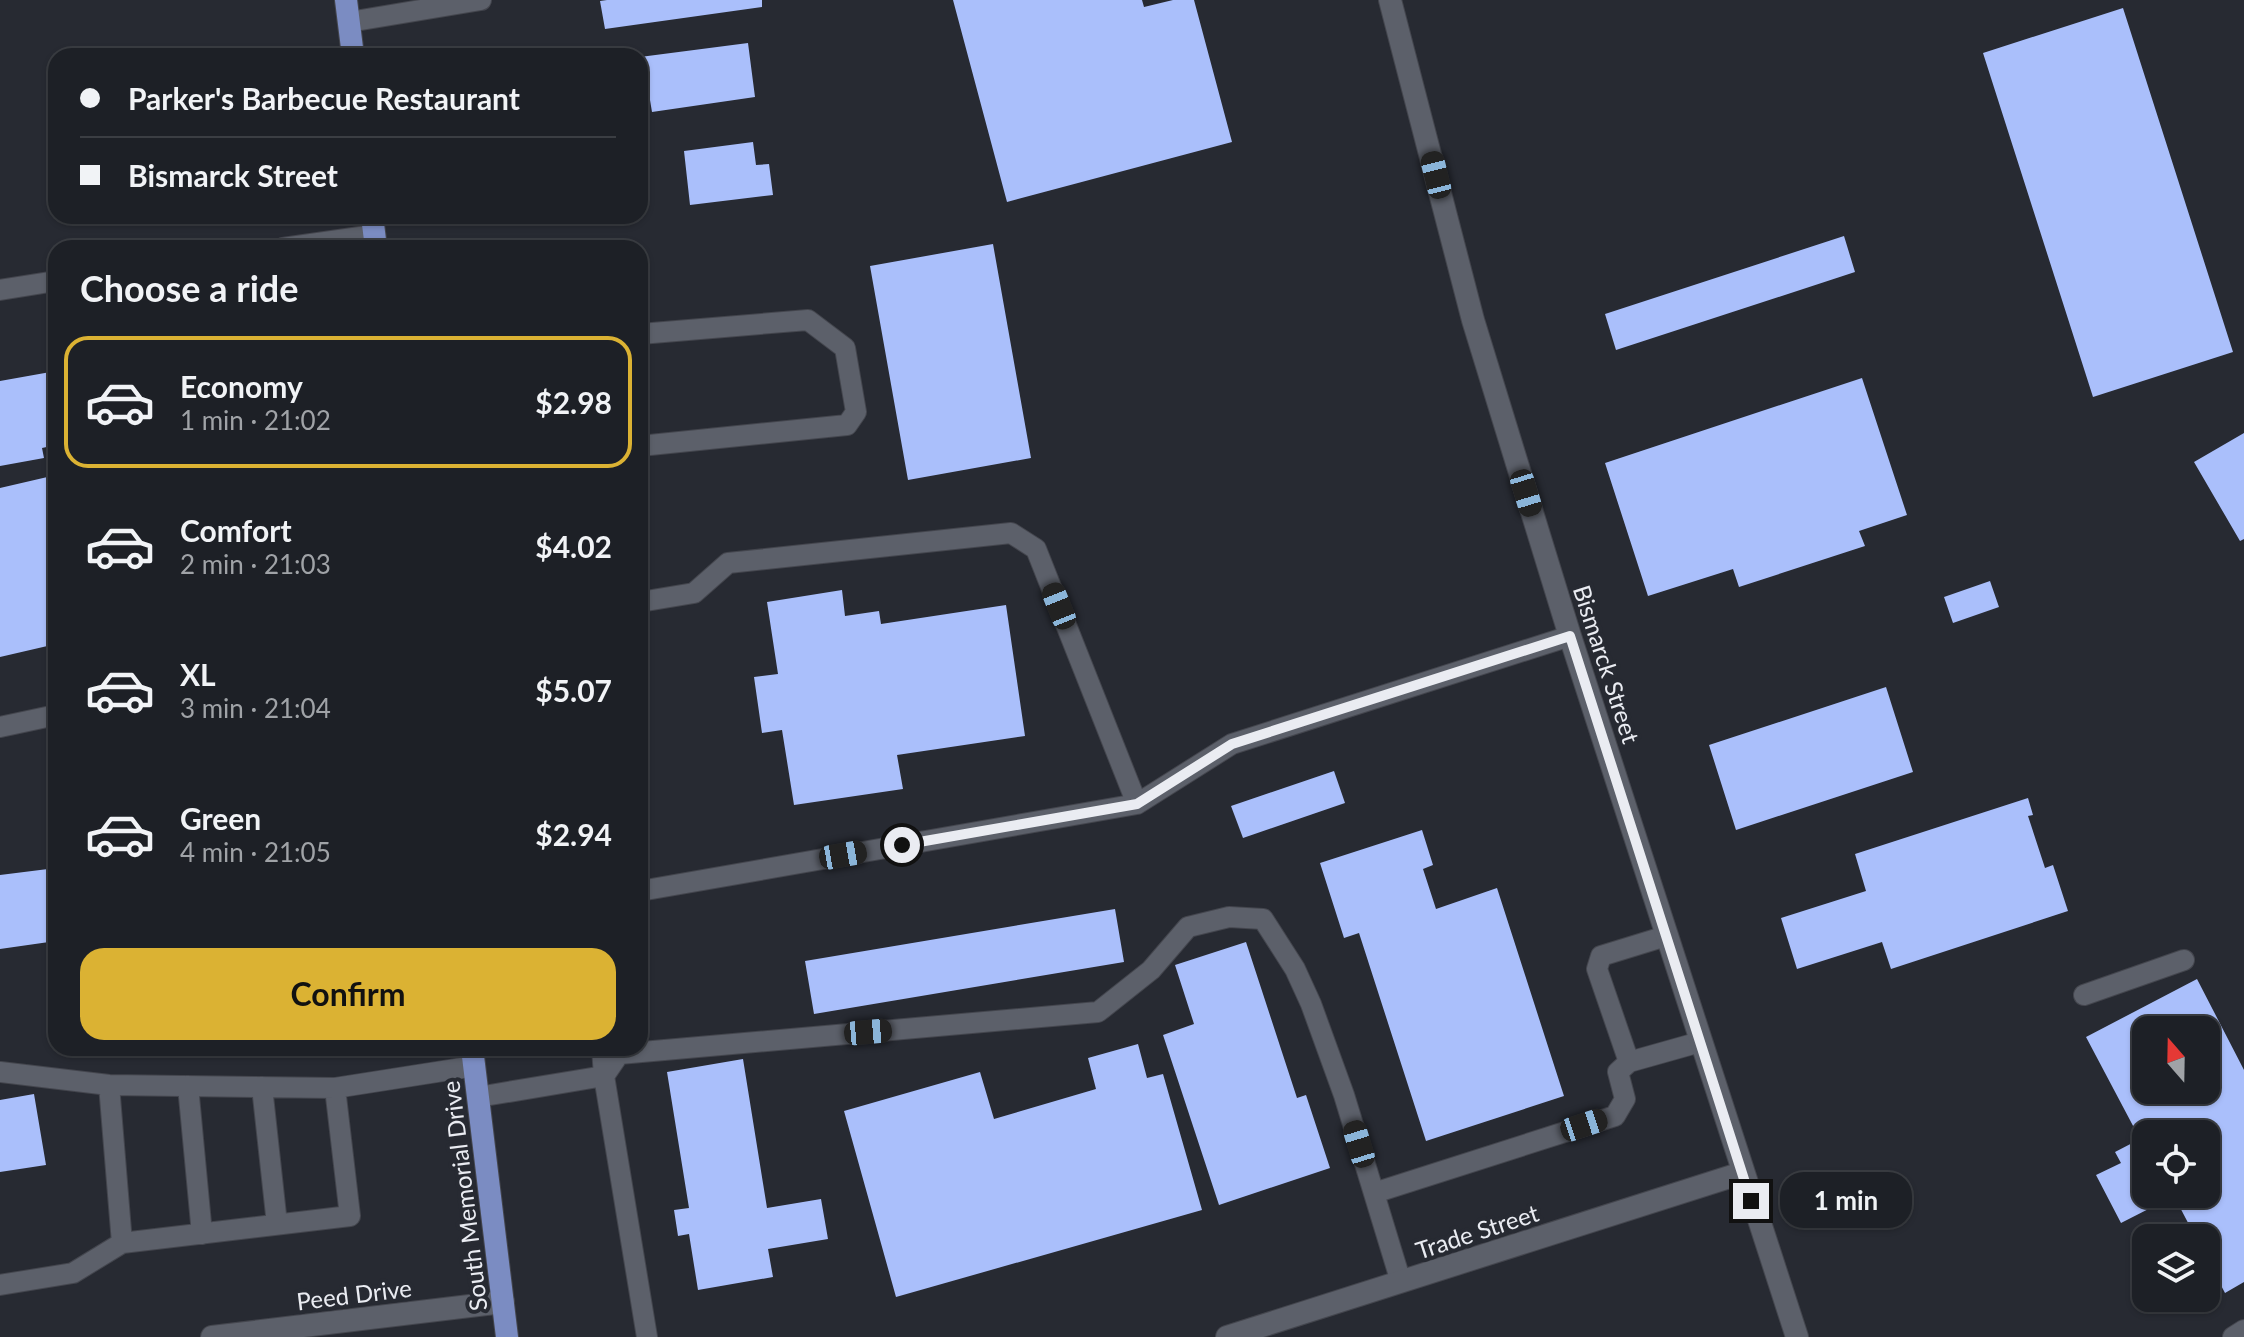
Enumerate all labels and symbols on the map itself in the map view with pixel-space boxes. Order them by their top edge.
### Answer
car [1419,149,1453,201]
car [1508,467,1544,519]
car [1039,579,1079,633]
street label: Bismarck Street [1568,581,1646,747]
route start [884,827,920,863]
car [817,839,869,871]
north arrow [2132,1016,2220,1104]
car [843,1018,893,1046]
street label: South Memorial Drive [436,1079,492,1313]
car [1557,1106,1611,1144]
car [1341,1118,1377,1170]
callout: 1 min [1779,1173,1911,1229]
route end [1733,1183,1769,1219]
street label: Trade Street [1412,1197,1542,1264]
street label: Peed Drive [295,1273,413,1315]

